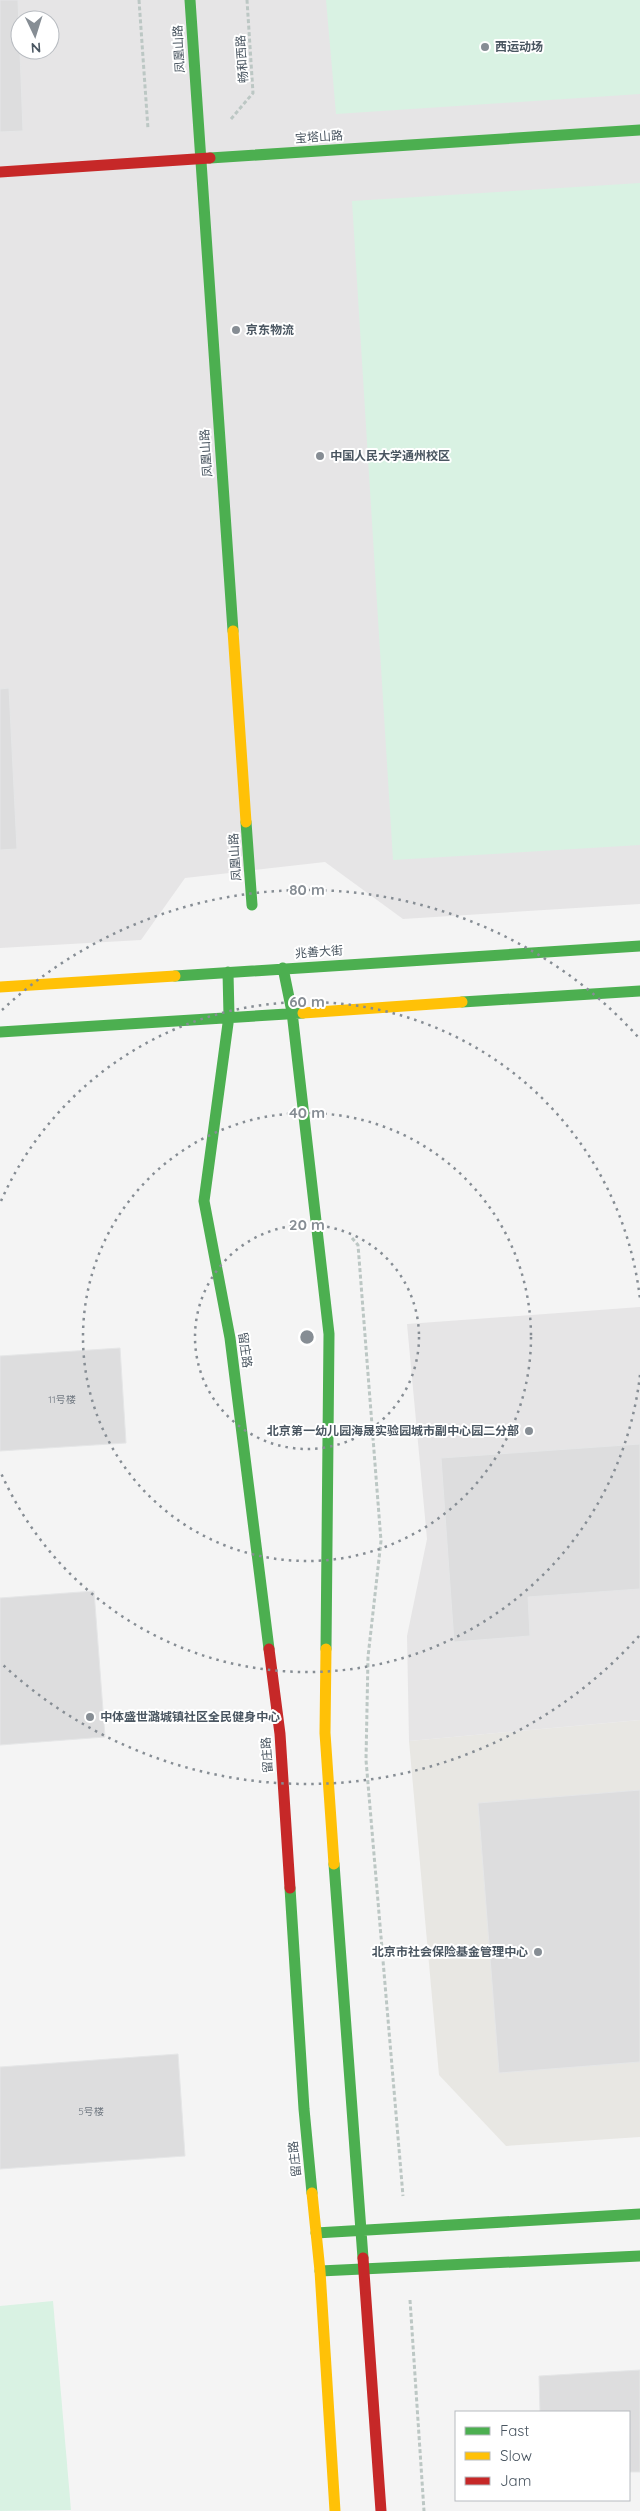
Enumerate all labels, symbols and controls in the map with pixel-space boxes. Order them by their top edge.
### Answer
north arrow [10,10,60,60]
street label: 凤凰山路 [170,25,187,73]
street label: 畅和西路 [232,35,251,84]
text: N [30,39,42,57]
place label: 西运动场 [495,39,543,54]
marker: 西运动场 [479,41,491,53]
street label: 宝塔山路 [294,127,343,146]
place label: 京东物流 [246,322,294,337]
marker: 京东物流 [230,324,242,336]
street label: 凤凰山路 [196,429,215,478]
place label: 中国人民大学通州校区 [330,448,450,463]
marker: 中国人民大学通州校区 [314,450,326,462]
street label: 凤凰山路 [225,833,244,882]
text: 80 m [289,880,325,899]
street label: 兆善大街 [294,942,343,961]
text: 60 m [289,992,325,1011]
text: 40 m [289,1103,325,1122]
text: 20 m [289,1215,325,1234]
centre of rings [298,1328,316,1346]
street label: 留庄路 [236,1331,255,1369]
house number: 11号楼 [48,1393,76,1406]
place label: 北京第一幼儿园海晟实验园城市副中心园二分部 [267,1423,519,1438]
marker: 北京第一幼儿园海晟实验园城市副中心园二分部 [523,1425,535,1437]
place label: 中体盛世潞城镇社区全民健身中心 [100,1709,280,1724]
marker: 中体盛世潞城镇社区全民健身中心 [84,1711,96,1723]
street label: 留庄路 [258,1737,275,1774]
place label: 北京市社会保险基金管理中心 [372,1944,528,1959]
marker: 北京市社会保险基金管理中心 [532,1946,544,1958]
house number: 5号楼 [78,2105,104,2118]
street label: 留庄路 [285,2140,304,2178]
legend [455,2411,630,2501]
text: Fast [500,2421,529,2440]
text: Slow [500,2446,532,2465]
text: Jam [500,2471,531,2490]

